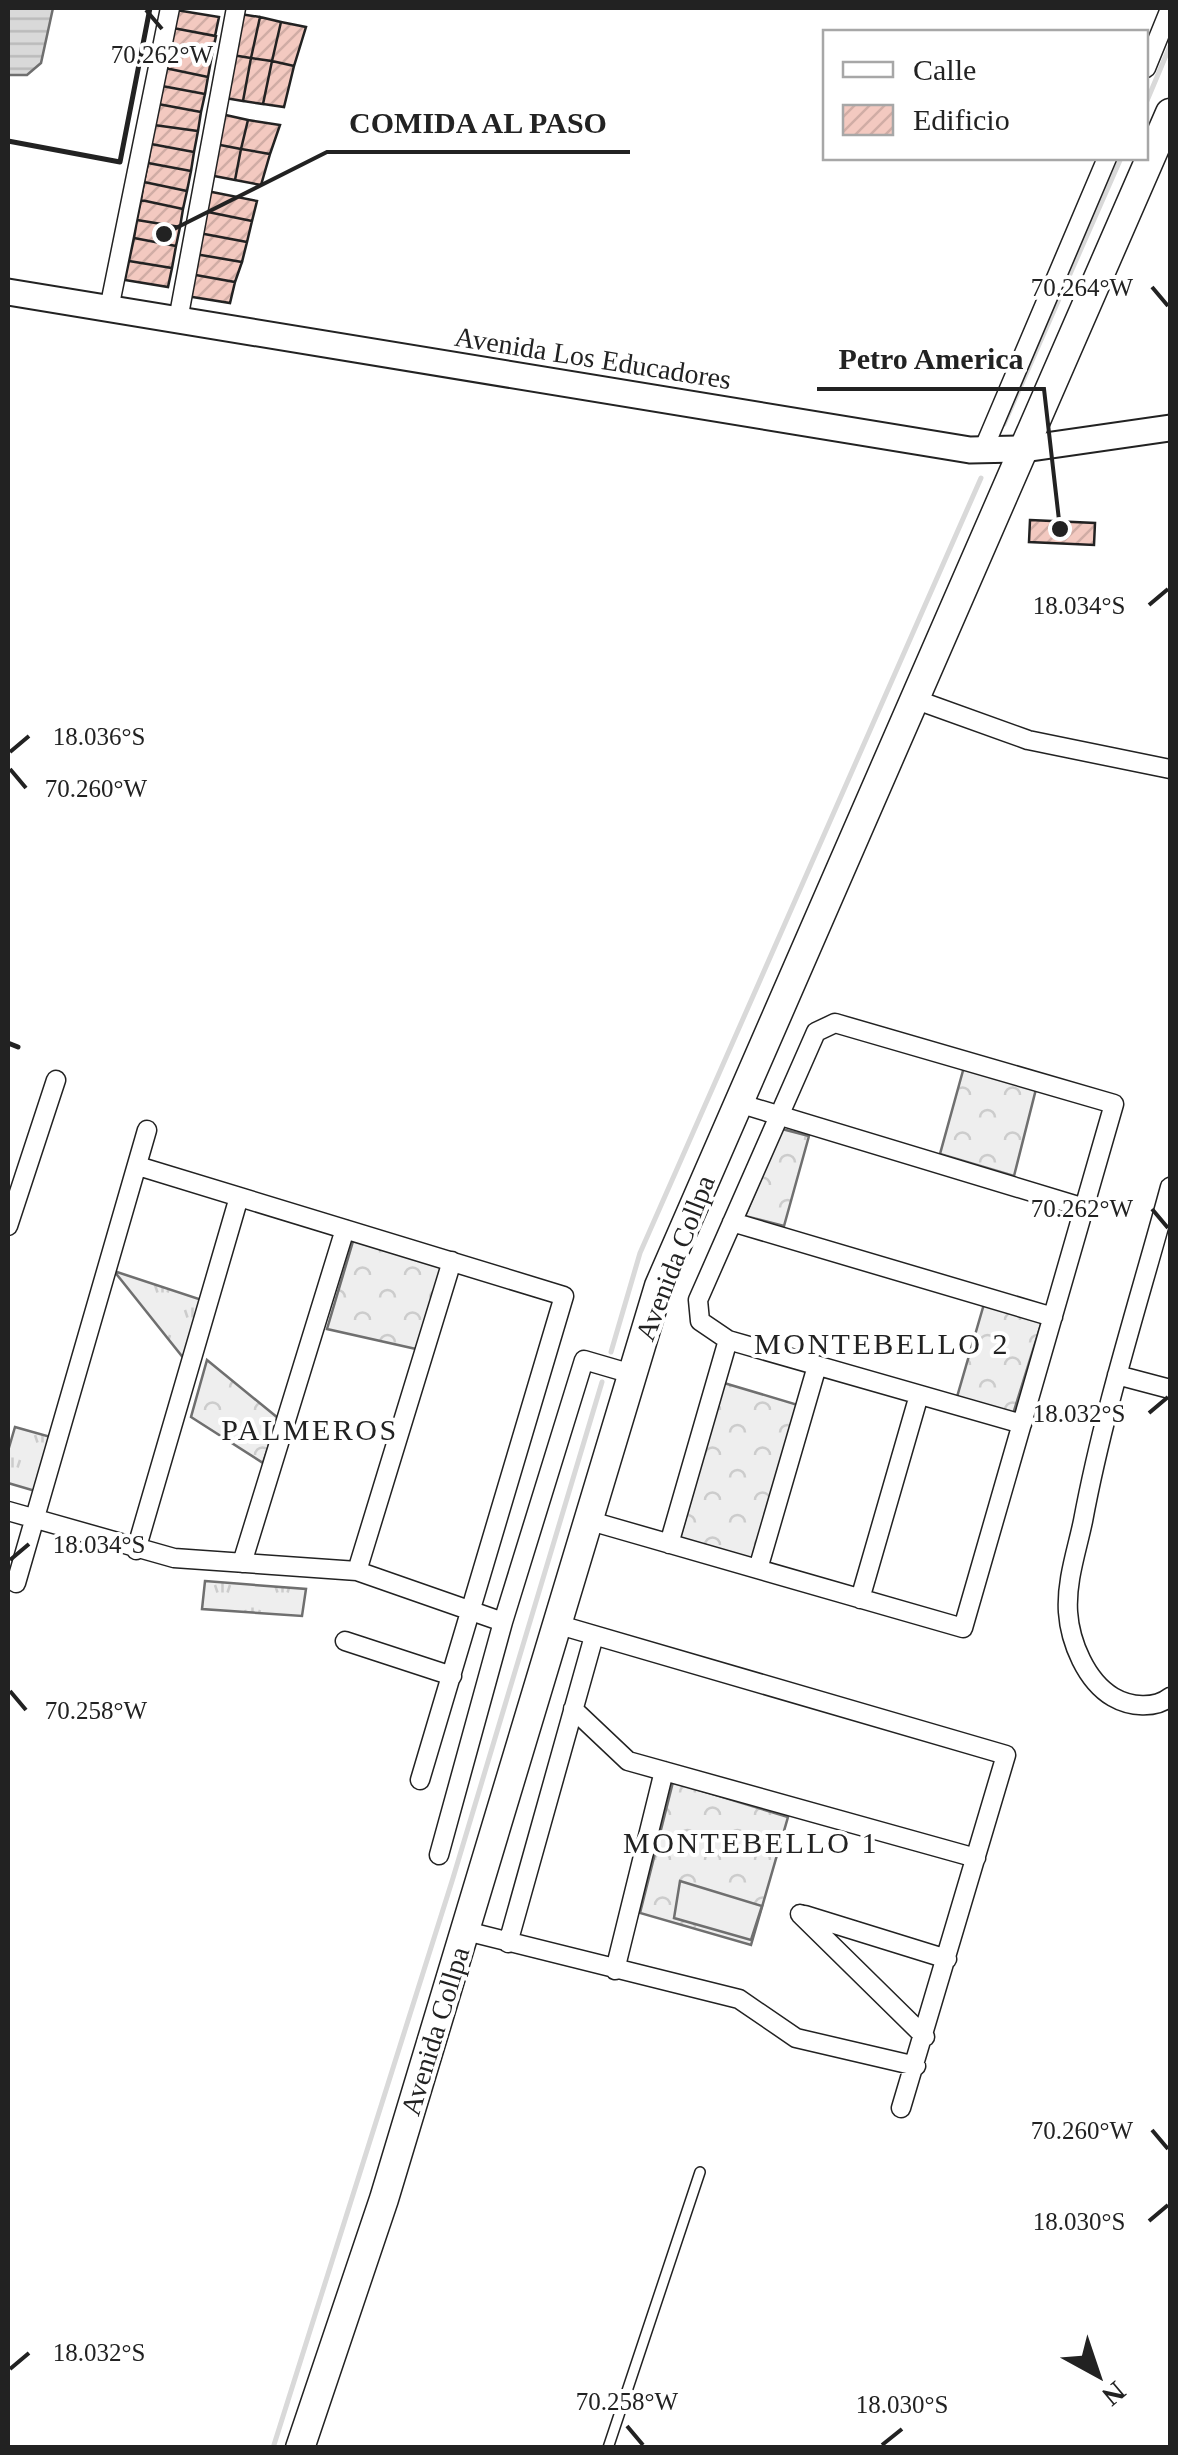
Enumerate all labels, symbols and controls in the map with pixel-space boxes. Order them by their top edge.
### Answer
legend [823,30,1148,160]
text: 70.262°W [111,41,214,68]
text: Calle [913,53,976,86]
callout: COMIDA AL PASO [327,92,630,152]
text: Edificio [913,103,1010,136]
text: COMIDA AL PASO [349,106,607,139]
text: 70.264°W [1031,274,1134,301]
street label: Avenida Los Educadores [453,321,733,395]
callout: Petro America [817,329,1044,389]
text: Petro America [838,342,1024,375]
text: 18.034°S [1033,592,1125,619]
text: 18.036°S [53,723,145,750]
text: 70.260°W [45,775,148,802]
street label: Avenida Collpa [629,1170,721,1345]
text: 70.262°W [1031,1195,1134,1222]
district label: MONTEBELLO 2 [754,1327,1010,1360]
text: 18.032°S [1033,1400,1125,1427]
district label: PALMEROS [221,1413,399,1446]
text: 18.034°S [53,1531,145,1558]
text: 70.258°W [45,1697,148,1724]
district label: MONTEBELLO 1 [623,1826,879,1859]
street label: Avenida Collpa [395,1943,475,2119]
text: 70.260°W [1031,2117,1134,2144]
text: 18.030°S [1033,2208,1125,2235]
north arrow [1048,2325,1148,2425]
text: 18.032°S [53,2339,145,2366]
text: N [1096,2375,1131,2412]
text: 70.258°W [576,2388,679,2415]
text: 18.030°S [856,2391,948,2418]

